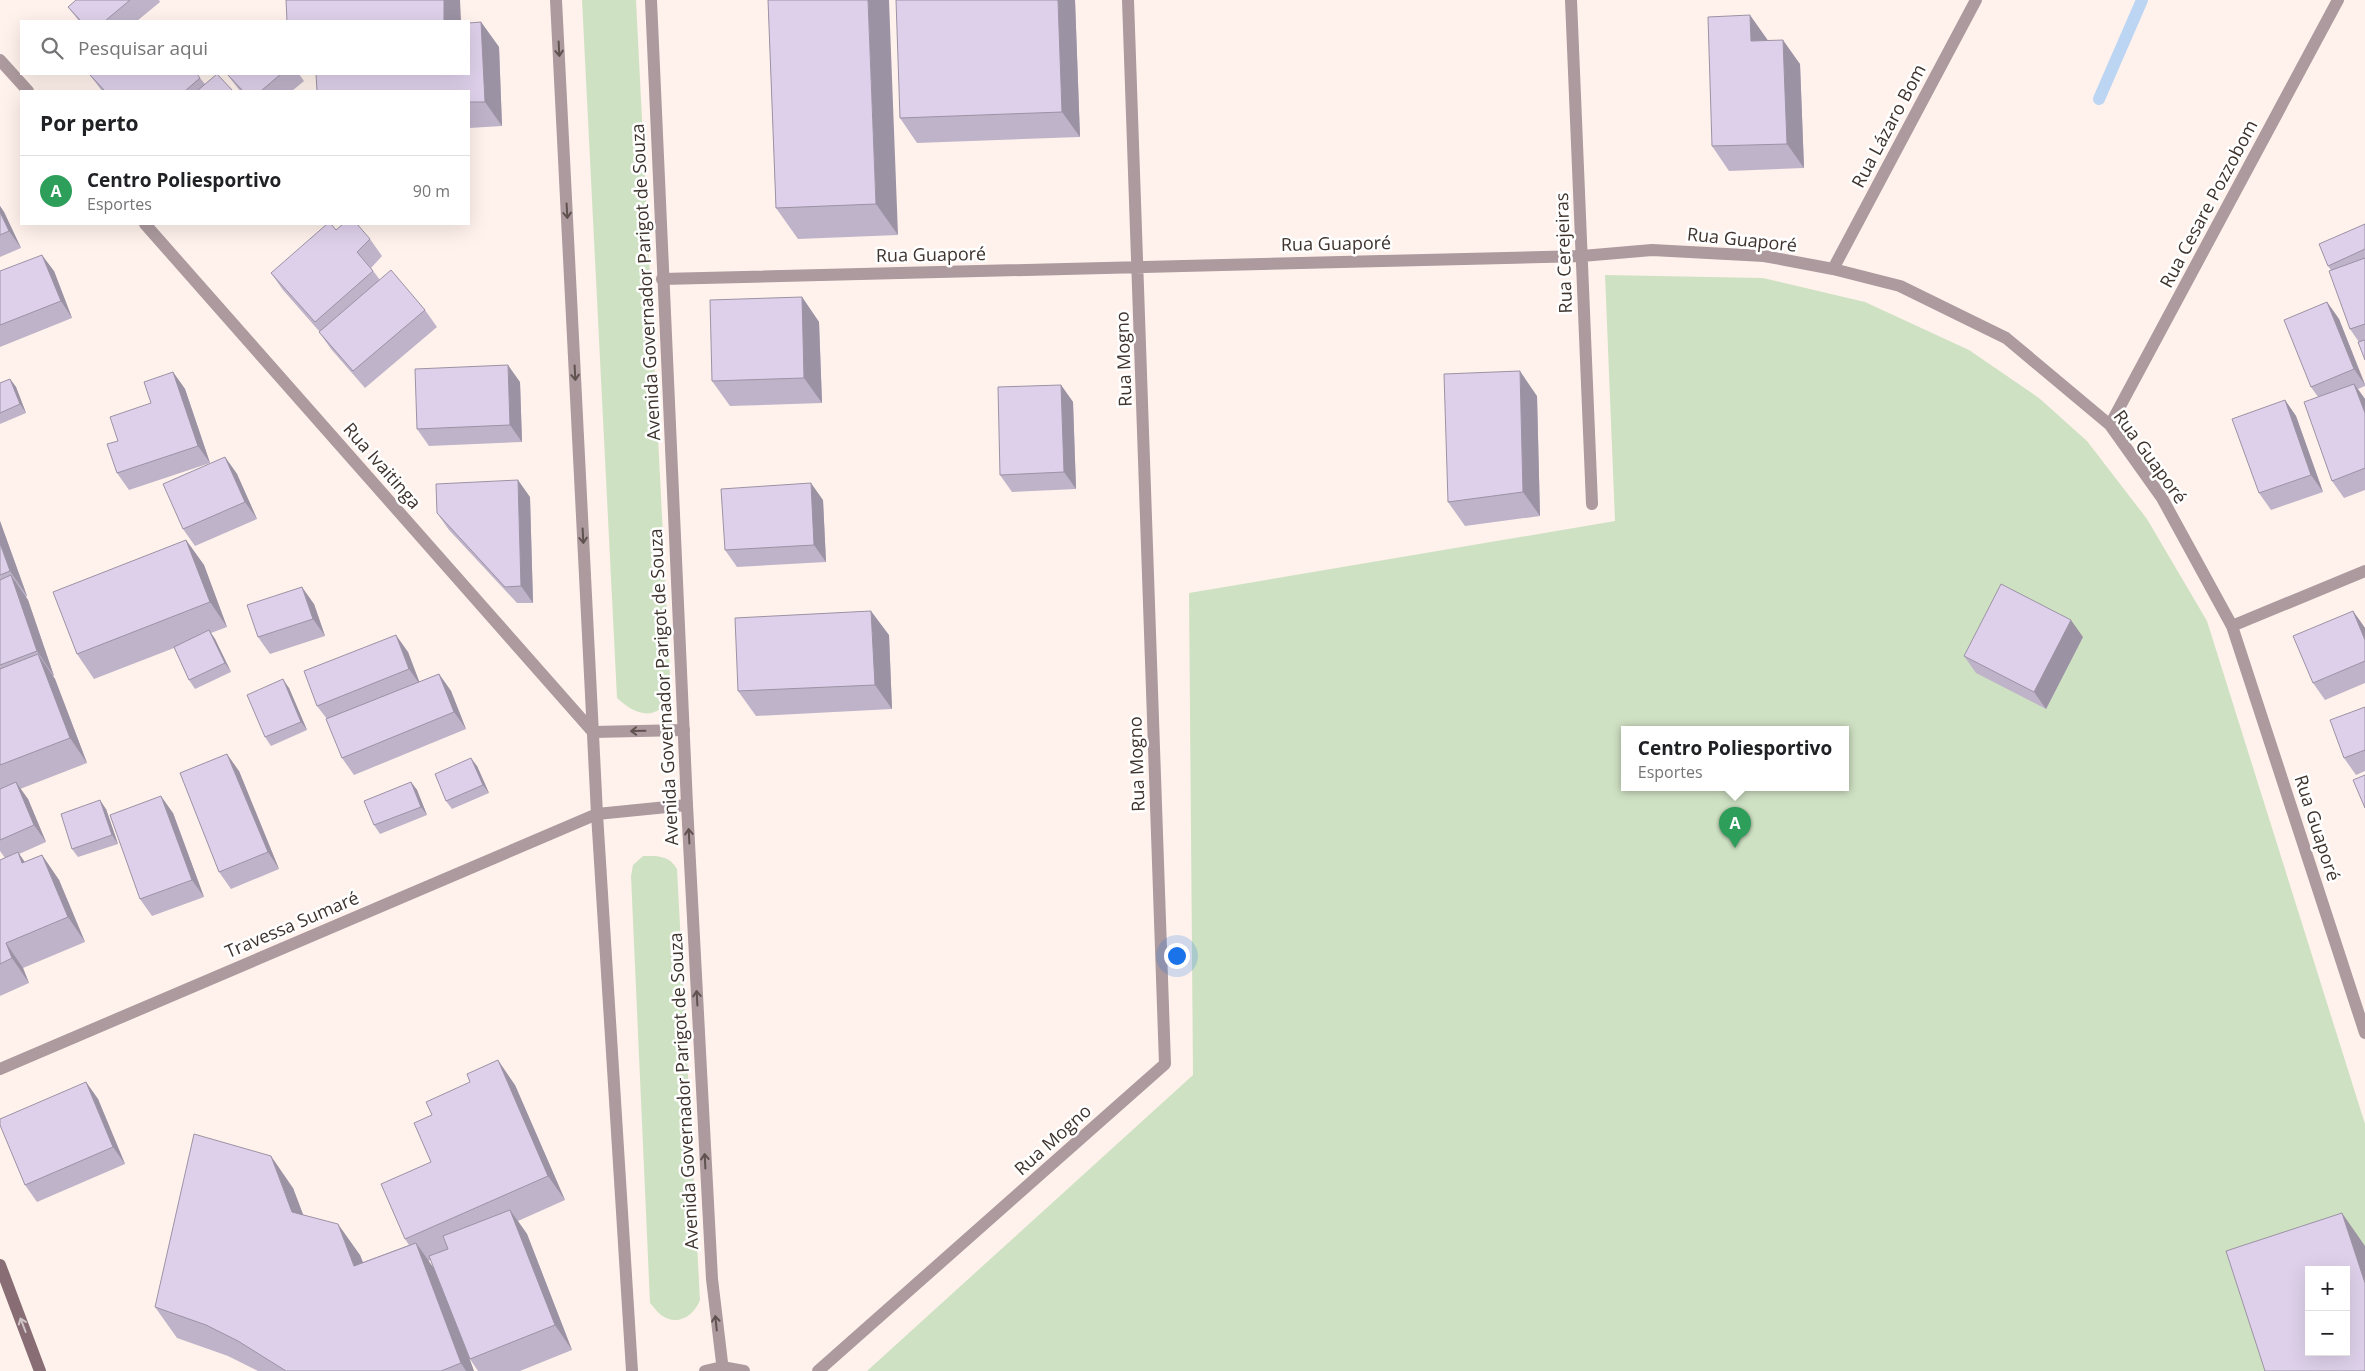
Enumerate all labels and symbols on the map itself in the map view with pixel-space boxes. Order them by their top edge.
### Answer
one-way arrow [554,40,563,56]
street label: Rua Lázaro Bom [1845,60,1931,191]
street label: Rua Cesare Pozzobom [2154,115,2263,292]
street label: Avenida Governador Parigot de Souza [625,123,665,441]
street label: Rua Cerejeiras [1549,192,1577,314]
one-way arrow [562,203,571,219]
street label: Rua Guaporé [1686,221,1798,257]
street label: Rua Guaporé [1281,230,1391,256]
street label: Rua Guaporé [876,241,986,267]
street label: Rua Mogno [1109,311,1137,407]
one-way arrow [570,365,579,381]
street label: Rua Guaporé [2109,405,2193,508]
street label: Rua Ivaitinga [339,417,427,514]
one-way arrow [578,527,587,543]
street label: Avenida Governador Parigot de Souza [643,528,683,846]
street label: Rua Mogno [1122,716,1150,812]
one-way arrow [631,726,647,736]
street label: Rua Guaporé [2290,772,2346,884]
pin: A [1719,807,1751,848]
one-way arrow [684,828,693,844]
street label: Travessa Sumaré [221,885,362,963]
street label: Avenida Governador Parigot de Souza [663,932,703,1250]
your location [1164,943,1190,969]
one-way arrow [693,991,702,1007]
street label: Rua Mogno [1009,1098,1096,1180]
one-way arrow [701,1153,710,1169]
one-way arrow [711,1315,721,1331]
one-way arrow [18,1318,27,1334]

